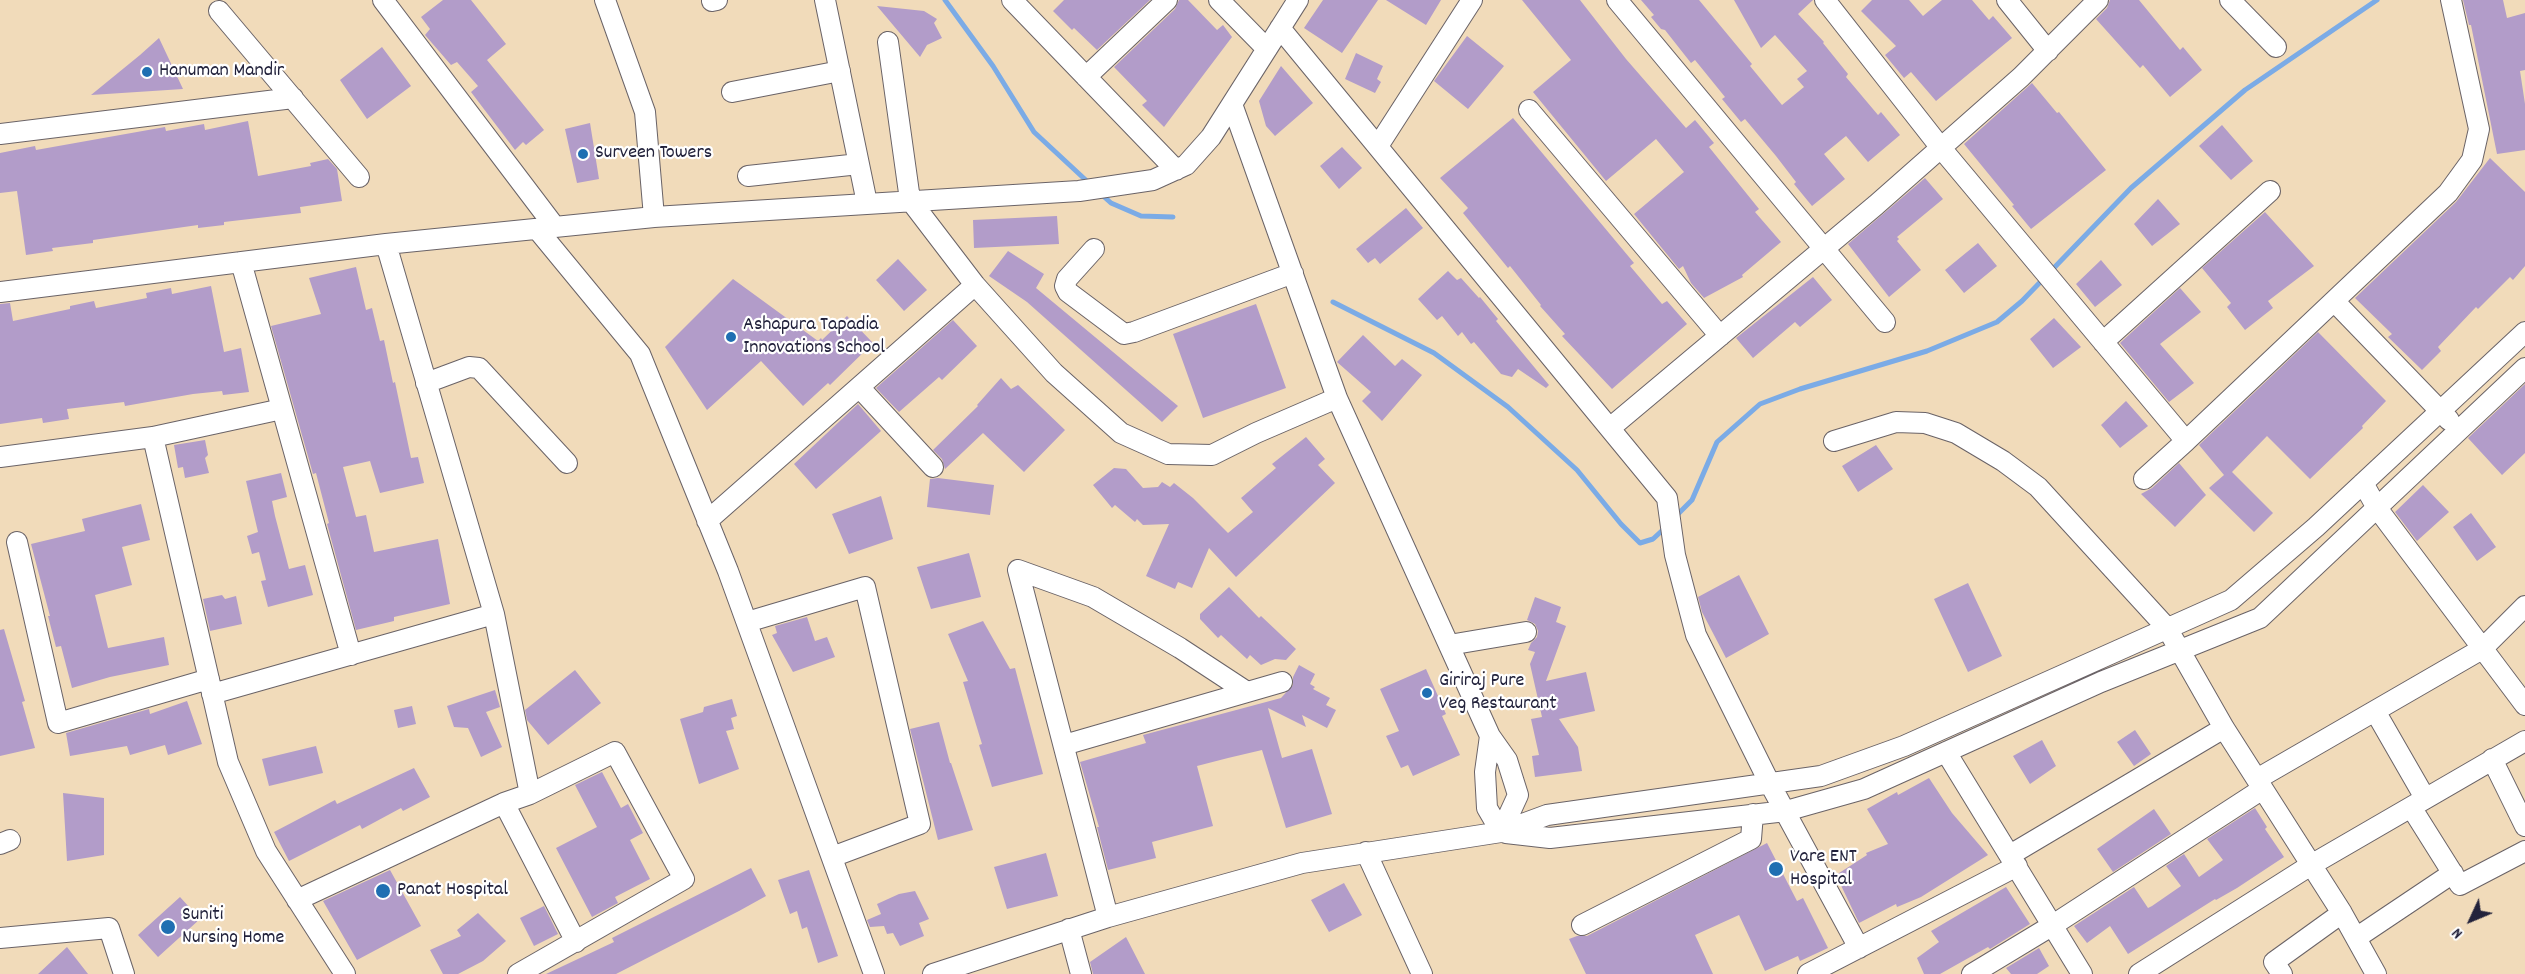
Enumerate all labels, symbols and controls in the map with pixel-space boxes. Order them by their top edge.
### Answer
place label: Hanuman Mandir [159,60,284,84]
marker: Hanuman Mandir [140,65,154,79]
place label: Surveen Towers [595,142,712,166]
marker: Surveen Towers [576,147,590,161]
place label: Ashapura Tapadia Innovations School [743,314,885,361]
marker: Ashapura Tapadia Innovations School [724,330,738,344]
place label: Giriraj Pure Veg Restaurant [1439,670,1557,717]
marker: Giriraj Pure Veg Restaurant [1420,686,1434,700]
place label: Vare ENT Hospital [1790,846,1857,893]
marker: Vare ENT Hospital [1767,860,1785,878]
place label: Panat Hospital [397,879,508,903]
marker: Panat Hospital [374,882,392,900]
north arrow [2441,890,2501,950]
place label: Suniti Nursing Home [182,904,284,951]
marker: Suniti Nursing Home [159,918,177,936]
text: N [2447,922,2469,944]

